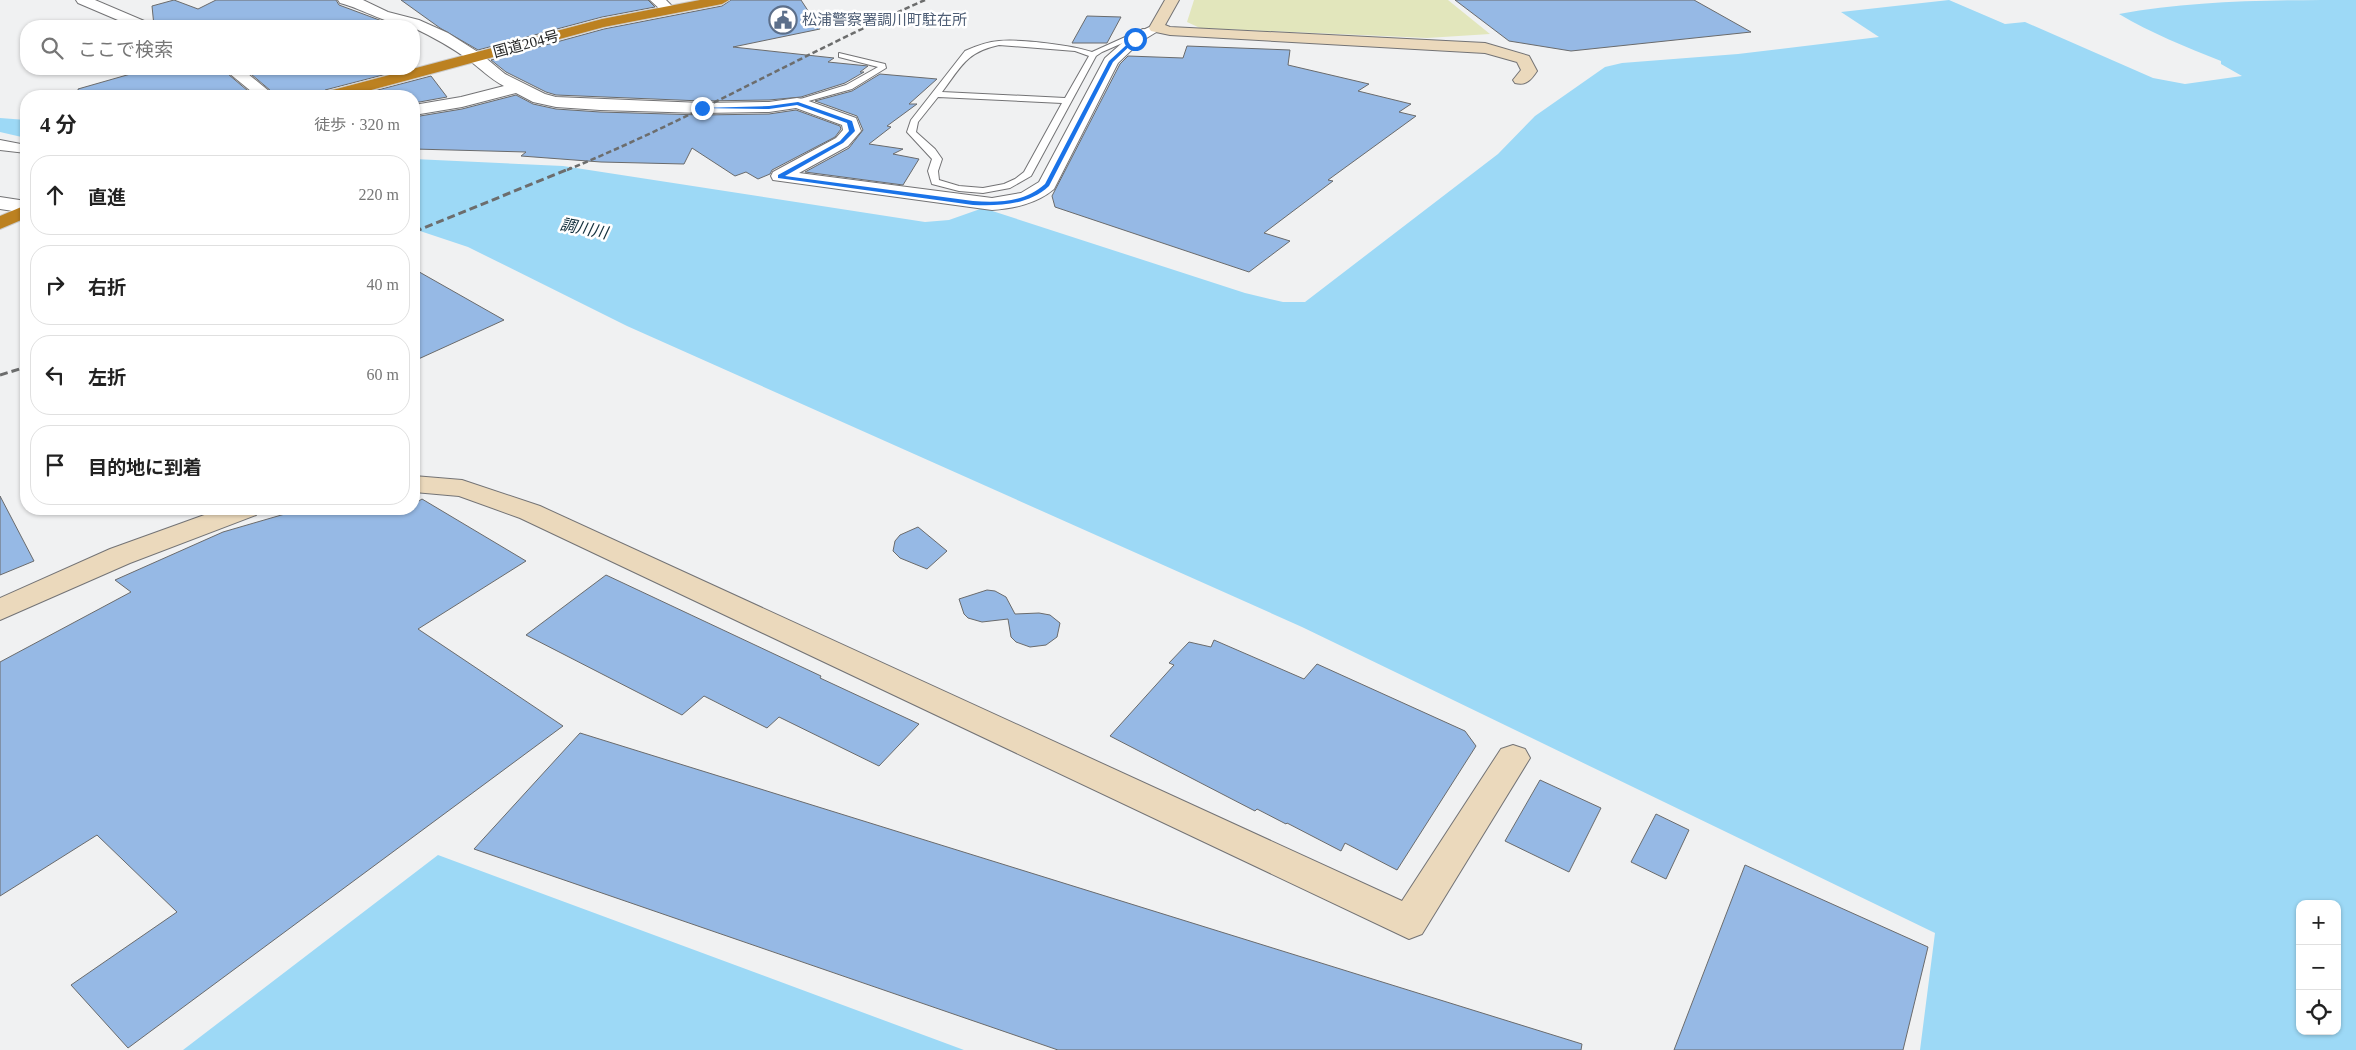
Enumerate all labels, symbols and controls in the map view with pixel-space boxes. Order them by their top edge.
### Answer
public building icon: 松浦警察署調川町駐在所 [768,5,798,35]
place label: 松浦警察署調川町駐在所 [802,11,967,28]
search box [20,20,420,75]
street label: 国道204号 [491,28,561,60]
route start [1124,28,1147,51]
icon: search [38,34,66,62]
text: ここで検索 [78,39,173,60]
route end [691,97,714,120]
text: 4 分 [40,113,77,137]
text: 徒歩 · 320 m [314,116,400,133]
icon: ahead [41,181,69,209]
text: 220 m [359,186,399,203]
text: 直進 [88,187,126,208]
water label: 調川川 [559,216,611,242]
icon: right [41,271,69,299]
text: 40 m [367,276,399,293]
text: 右折 [88,277,126,298]
icon: left [41,361,69,389]
text: 60 m [367,366,399,383]
text: 左折 [88,367,126,388]
icon: arrive [41,451,69,479]
text: 目的地に到着 [88,457,202,478]
map controls [2296,900,2341,1035]
button: + [2296,900,2341,945]
button: − [2296,945,2341,990]
button: locate [2296,990,2341,1035]

